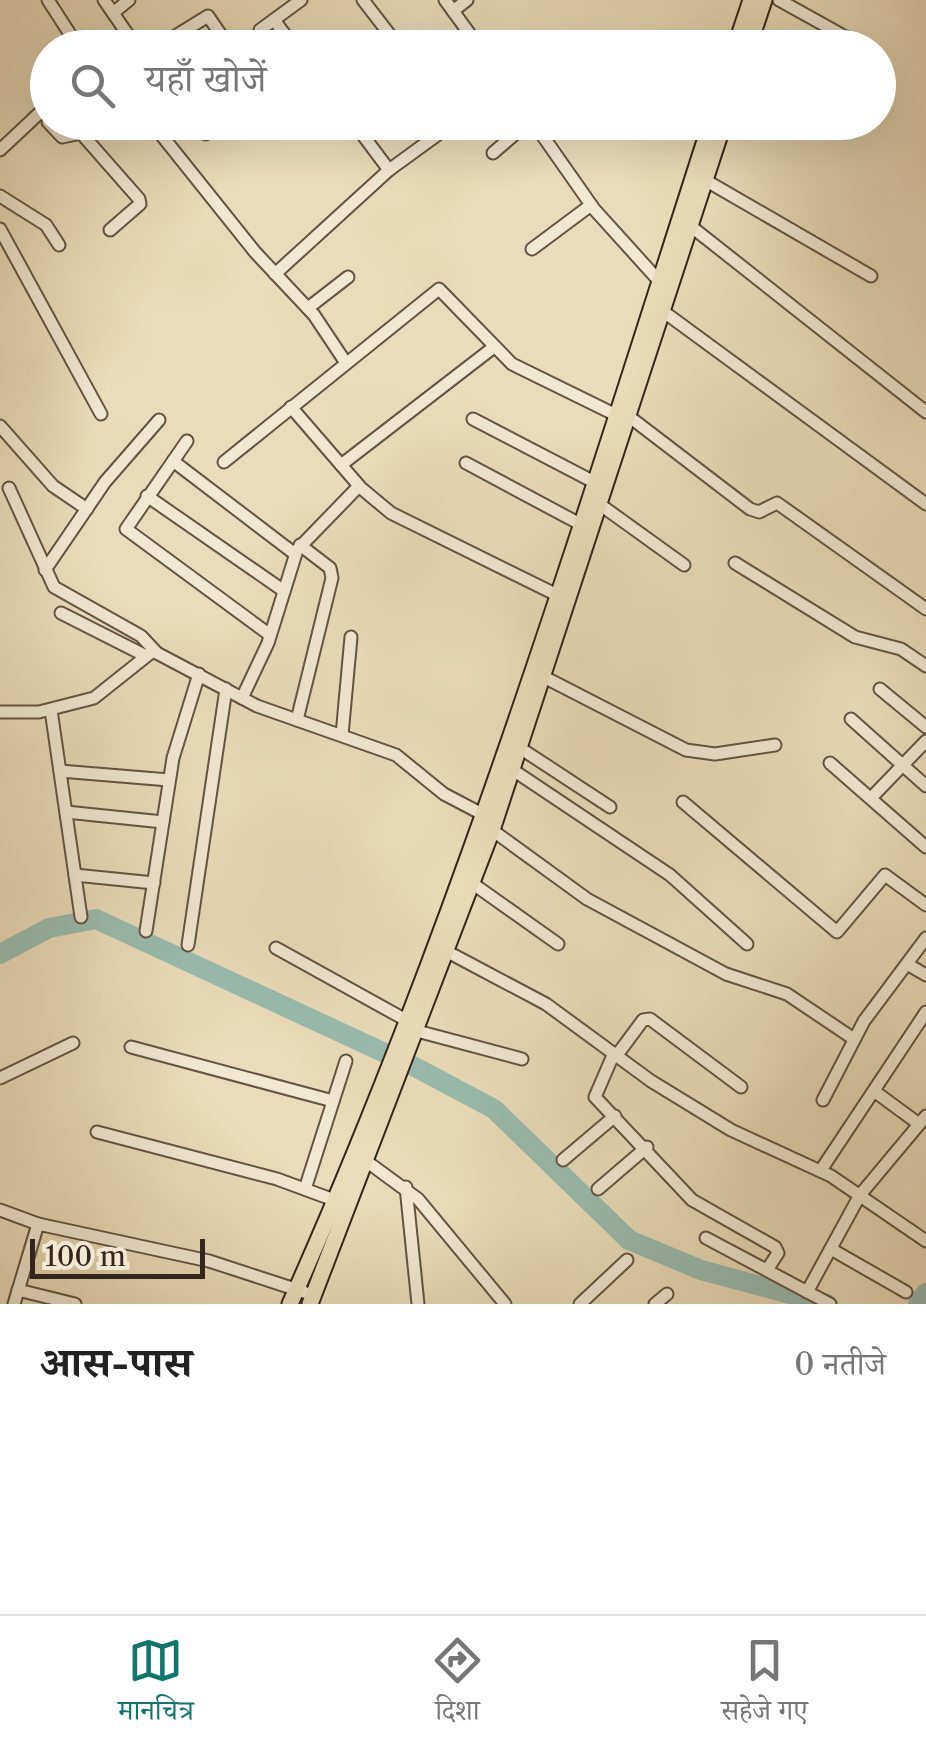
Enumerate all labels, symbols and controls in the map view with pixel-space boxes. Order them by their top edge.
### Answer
search box [30,30,896,140]
text: यहाँ खोजें [145,55,266,102]
icon: search [65,58,120,113]
scale bar [30,1234,205,1278]
text: 100 m [45,1239,126,1273]
text: आस-पास [40,1336,192,1388]
text: 0 नतीजे [794,1344,886,1383]
tab: मानचित्र [118,1633,194,1738]
tab: दिशा [430,1633,485,1738]
tab: सहेजे गए [721,1633,808,1738]

